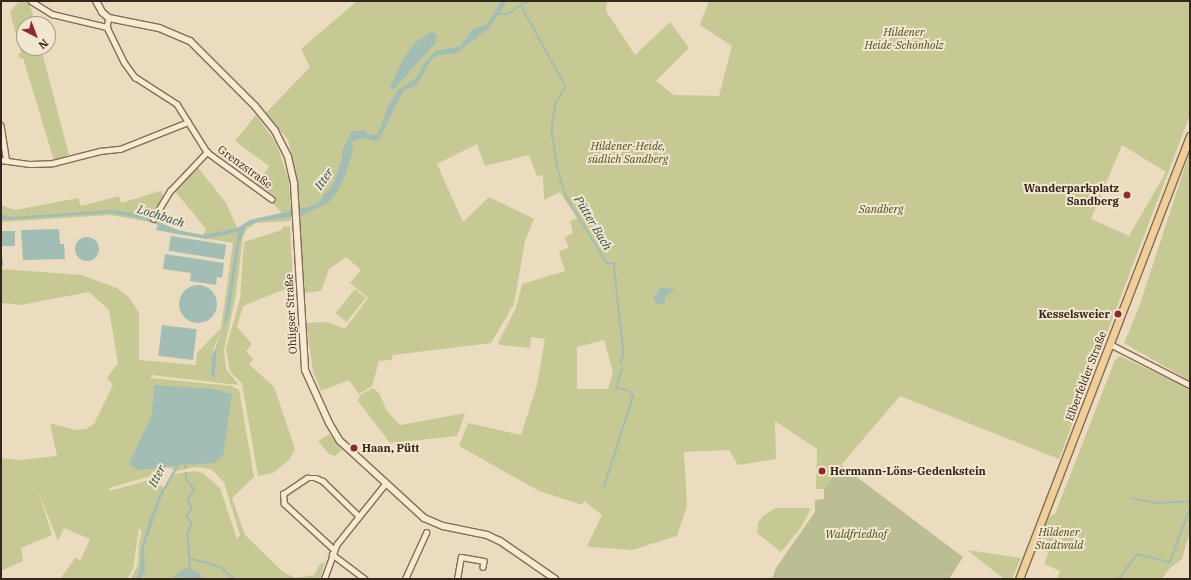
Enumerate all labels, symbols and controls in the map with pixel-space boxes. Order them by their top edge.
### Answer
north arrow [16,16,56,56]
park label: Hildener Heide-Schönholz [865,26,943,52]
text: N [35,36,51,52]
park label: Hildener-Heide, südlich Sandberg [588,140,668,166]
street label: Grenzstraße [215,143,275,191]
water label: Itter [312,166,336,192]
place label: Wanderparkplatz Sandberg [1024,182,1119,208]
marker: Wanderparkplatz Sandberg [1122,190,1132,200]
water label: Pütter Bach [571,193,615,253]
water label: Lochbach [136,202,186,230]
park label: Sandberg [859,202,903,216]
street label: Ohligser Straße [282,274,300,354]
place label: Kesselsweier [1038,307,1110,321]
marker: Kesselsweier [1113,309,1123,319]
street label: Elberfelder Straße [1063,329,1109,423]
place label: Haan, Pütt [362,441,419,455]
marker: Haan, Pütt [349,443,359,453]
water label: Itter [145,463,169,489]
place label: Hermann-Löns-Gedenkstein [830,464,986,478]
marker: Hermann-Löns-Gedenkstein [817,466,827,476]
park label: Hildener Stadtwald [1035,526,1083,552]
park label: Waldfriedhof [825,527,887,541]

